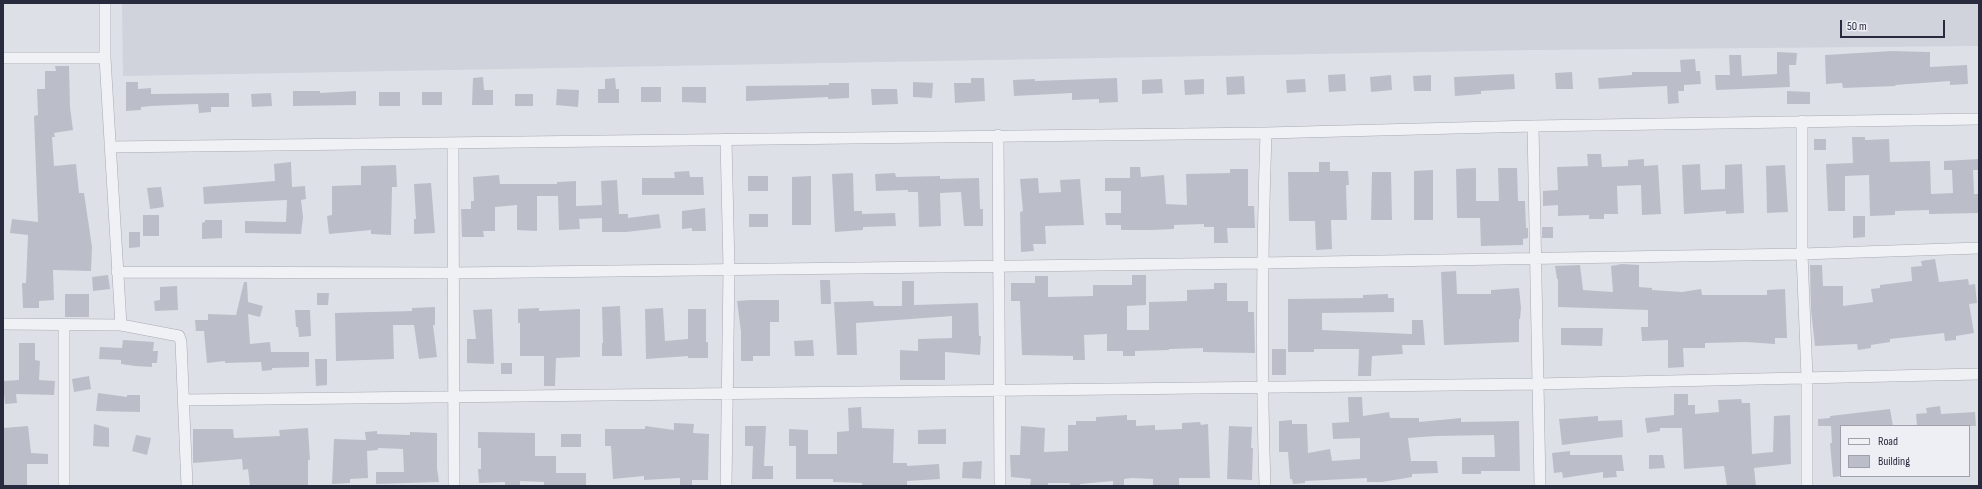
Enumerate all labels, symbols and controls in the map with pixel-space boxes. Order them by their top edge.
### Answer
scale bar [1842,12,1947,38]
text: 50 m [1847,19,1867,34]
legend [1840,425,1970,477]
text: Road [1878,434,1898,449]
text: Building [1878,454,1910,469]

